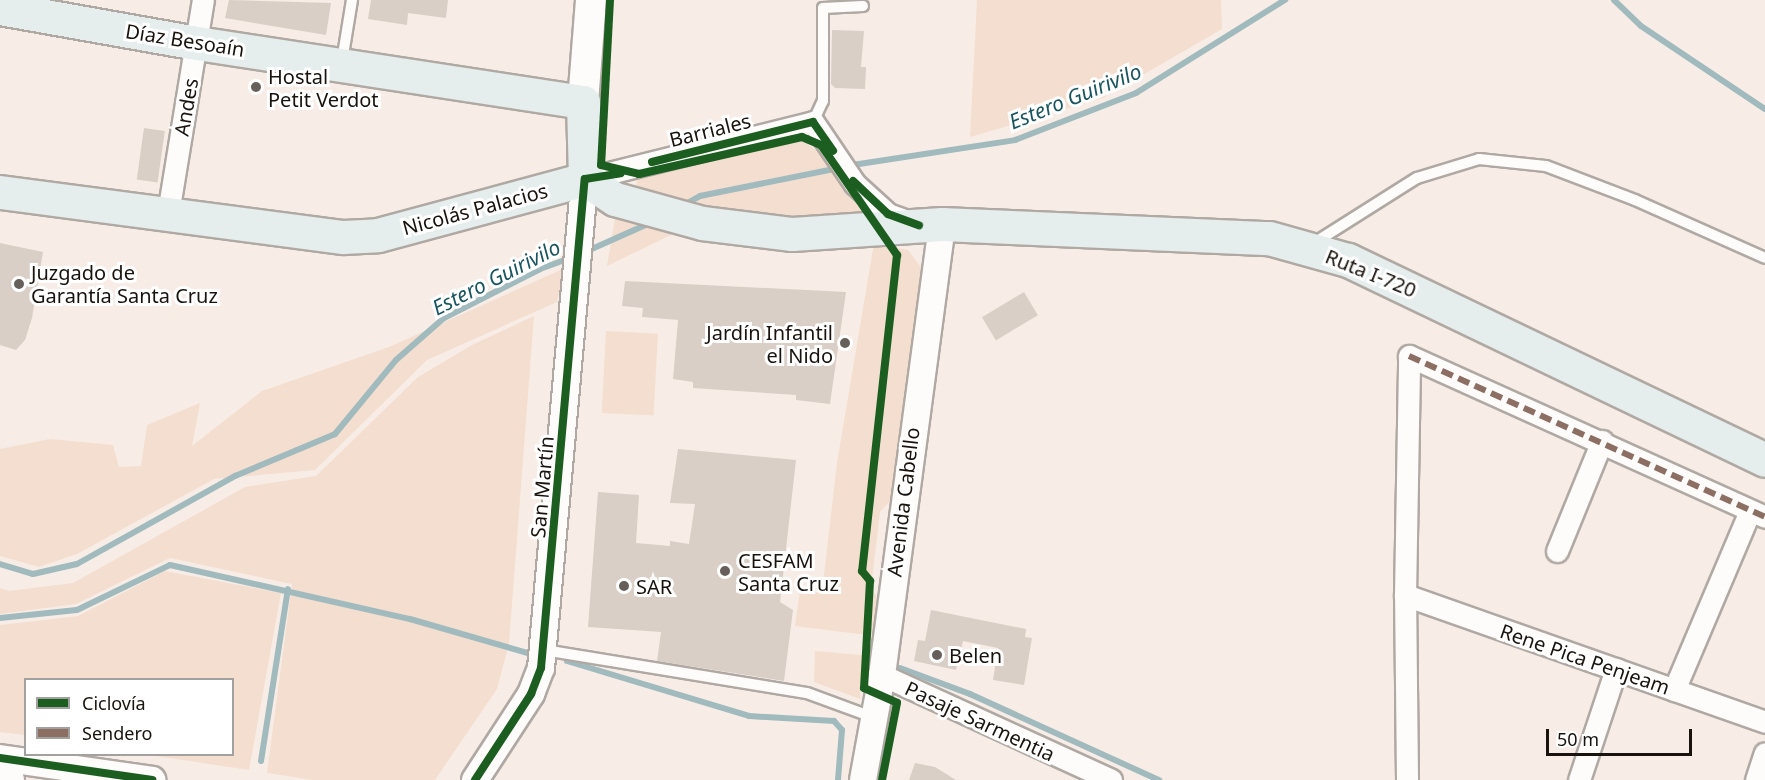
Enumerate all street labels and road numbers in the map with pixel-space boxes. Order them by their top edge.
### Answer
street label: Díaz Besoaín [124,19,246,61]
street label: Andes [169,76,203,138]
street label: Barriales [667,108,753,152]
street label: Nicolás Palacios [400,178,550,240]
street label: Ruta I-720 [1322,244,1420,302]
street label: Avenida Cabello [882,426,924,578]
street label: San Martín [526,435,558,539]
street label: Rene Pica Penjeam [1497,619,1673,699]
street label: Pasaje Sarmentia [901,676,1059,766]

